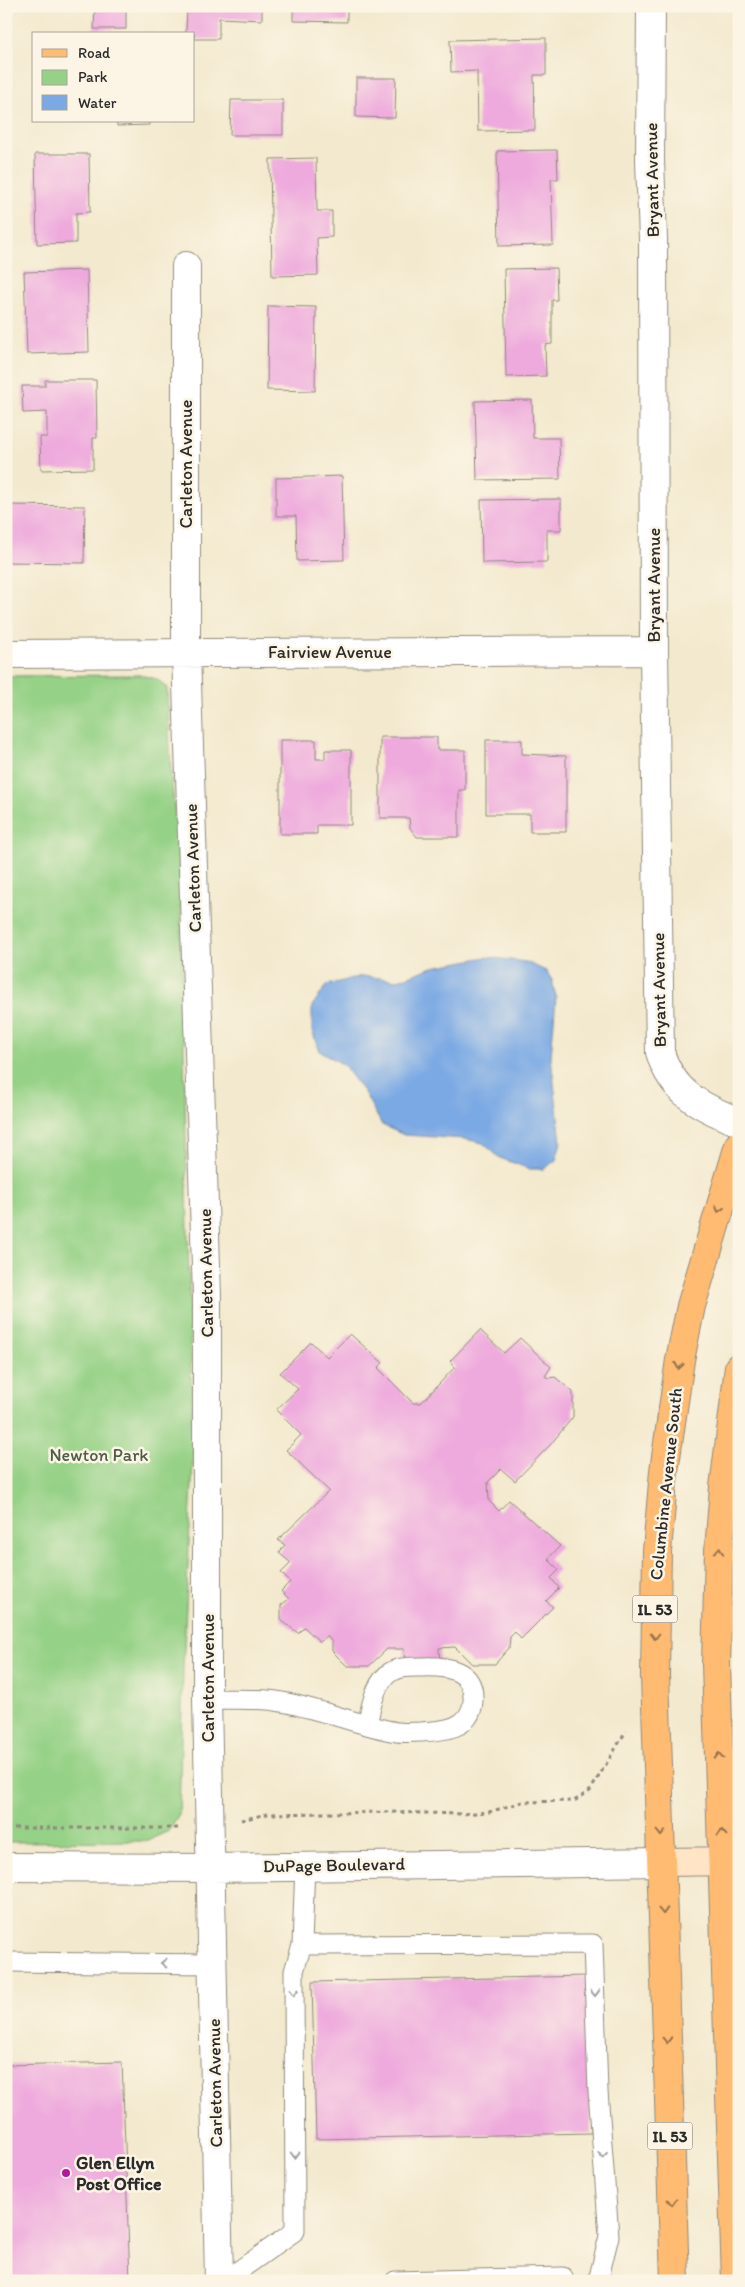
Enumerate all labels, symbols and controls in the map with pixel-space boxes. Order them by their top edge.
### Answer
legend [32,32,195,122]
text: Road [78,44,111,62]
text: Park [78,68,108,86]
text: Water [78,94,117,112]
street label: Bryant Avenue [640,122,664,238]
street label: Carleton Avenue [175,399,197,529]
street label: Bryant Avenue [643,528,665,642]
street label: Fairview Avenue [268,641,392,663]
street label: Carleton Avenue [180,803,206,933]
street label: Bryant Avenue [647,932,671,1048]
one-way arrow [715,1204,725,1212]
street label: Carleton Avenue [194,1208,218,1338]
one-way arrow [674,1361,684,1370]
street label: Columbine Avenue South [645,1387,687,1581]
park label: Newton Park [49,1444,149,1466]
one-way arrow [714,1547,725,1555]
road number: IL 53 [632,1596,678,1622]
street label: Carleton Avenue [197,1613,219,1743]
one-way arrow [650,1632,660,1640]
one-way arrow [714,1752,724,1760]
one-way arrow [716,1829,727,1837]
one-way arrow [656,1830,666,1838]
street label: DuPage Boulevard [263,1853,406,1877]
one-way arrow [658,1907,668,1915]
one-way arrow [160,1958,168,1968]
one-way arrow [289,1988,299,1996]
one-way arrow [589,1989,600,1997]
street label: Carleton Avenue [203,2018,227,2148]
one-way arrow [662,2036,672,2044]
road number: IL 53 [648,2122,692,2150]
one-way arrow [290,2151,300,2159]
one-way arrow [597,2151,608,2159]
place label: Glen Ellyn Post Office [76,2152,162,2195]
marker: Glen Ellyn Post Office [60,2167,72,2179]
one-way arrow [667,2198,677,2206]

